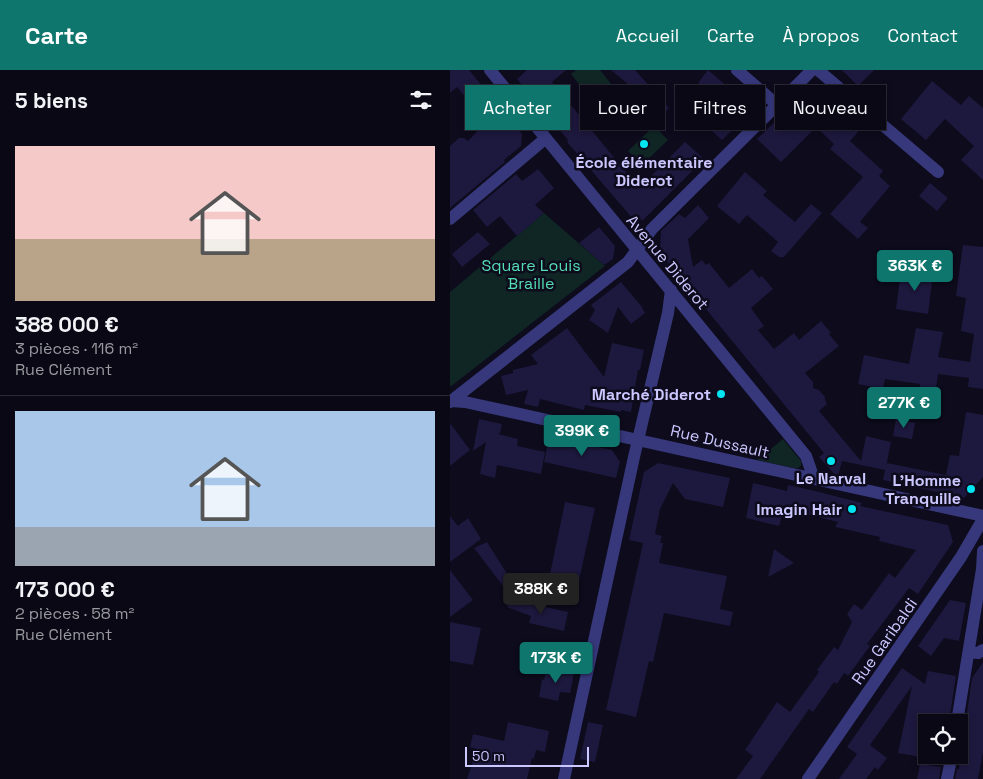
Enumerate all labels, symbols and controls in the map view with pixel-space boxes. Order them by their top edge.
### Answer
text: Carte [25,20,88,51]
text: Accueil [616,24,679,47]
text: Carte [707,24,754,47]
text: À propos [782,24,860,47]
text: Contact [888,24,958,47]
chip: Acheter [465,85,570,130]
chip: Louer [580,85,665,130]
chip: Filtres [675,85,765,130]
chip: Nouveau [775,85,886,130]
icon: filters [407,86,435,114]
text: 5 biens [15,87,88,114]
marker: École élémentaire Diderot [638,138,650,150]
place label: École élémentaire Diderot [576,152,712,191]
icon: home [180,178,270,268]
street label: Avenue Diderot [622,211,713,314]
pin: 363K € [874,250,956,292]
park label: Square Louis Braille [481,255,581,294]
text: 363K € [888,255,942,276]
text: 388 000 € [15,311,119,338]
text: 3 pièces · 116 m² [15,338,138,359]
text: Rue Clément [15,359,112,380]
place label: Marché Diderot [592,384,711,405]
pin: 277K € [863,386,945,429]
marker: Marché Diderot [715,388,727,400]
text: 277K € [878,392,930,413]
pin: 399K € [541,414,623,457]
text: 399K € [555,420,609,441]
street label: Rue Dussault [668,420,771,463]
icon: home [180,444,270,534]
marker: Le Narval [825,455,837,467]
place label: Le Narval [796,468,866,489]
place label: L'Homme Tranquille [885,470,961,509]
marker: L'Homme Tranquille [965,483,977,495]
place label: Imagin Hair [756,499,842,520]
marker: Imagin Hair [846,503,858,515]
pin: 388K € [500,572,582,615]
text: 173 000 € [15,576,115,603]
text: 388K € [514,578,568,599]
street label: Rue Garibaldi [847,594,922,689]
text: 2 pièces · 58 m² [15,603,134,624]
text: Rue Clément [15,624,112,645]
pin: 173K € [515,642,597,684]
text: 173K € [531,647,581,668]
map controls [918,714,968,764]
button: locate [918,714,968,764]
scale bar [465,744,589,767]
text: 50 m [472,747,505,765]

